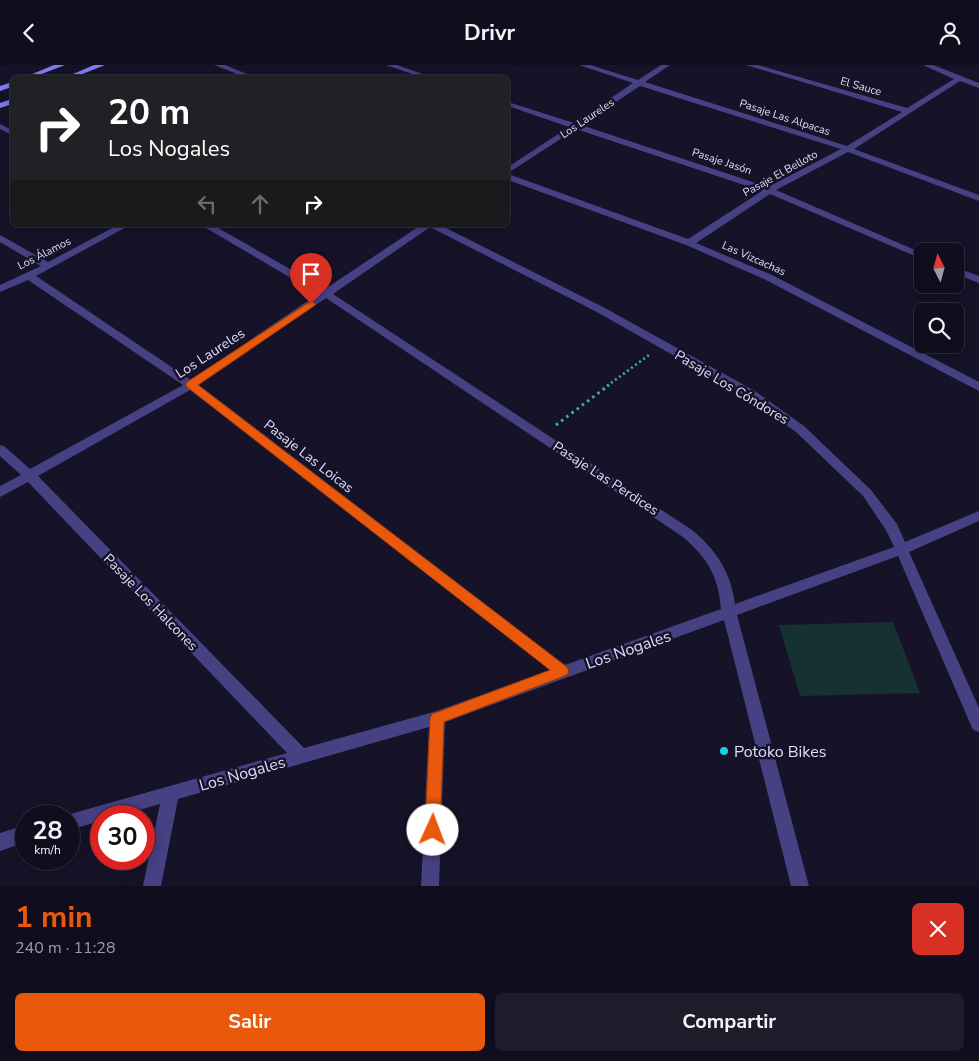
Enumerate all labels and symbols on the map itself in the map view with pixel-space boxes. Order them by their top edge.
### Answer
street label: El Sauce [839,73,883,100]
street label: Los Laureles [557,95,617,142]
street label: Pasaje Las Alpacas [738,96,832,139]
street label: Pasaje Jasón [690,145,754,178]
street label: Pasaje El Belloto [740,147,820,200]
street label: Los Álamos [14,233,74,273]
street label: Las Vizcachas [720,238,788,279]
north arrow [914,243,964,293]
pin [290,253,332,304]
street label: Los Laureles [172,324,249,383]
street label: Pasaje Los Cóndores [671,346,792,429]
street label: Pasaje Las Loicas [260,415,358,498]
street label: Pasaje Las Perdices [549,437,663,520]
street label: Pasaje Los Halcones [99,550,202,655]
street label: Los Nogales [583,625,674,675]
place label: Potoko Bikes [734,741,826,763]
marker: Potoko Bikes [718,745,730,757]
street label: Los Nogales [197,751,288,797]
position arrow [406,803,458,855]
speed limit sign: 30 [90,805,155,870]

